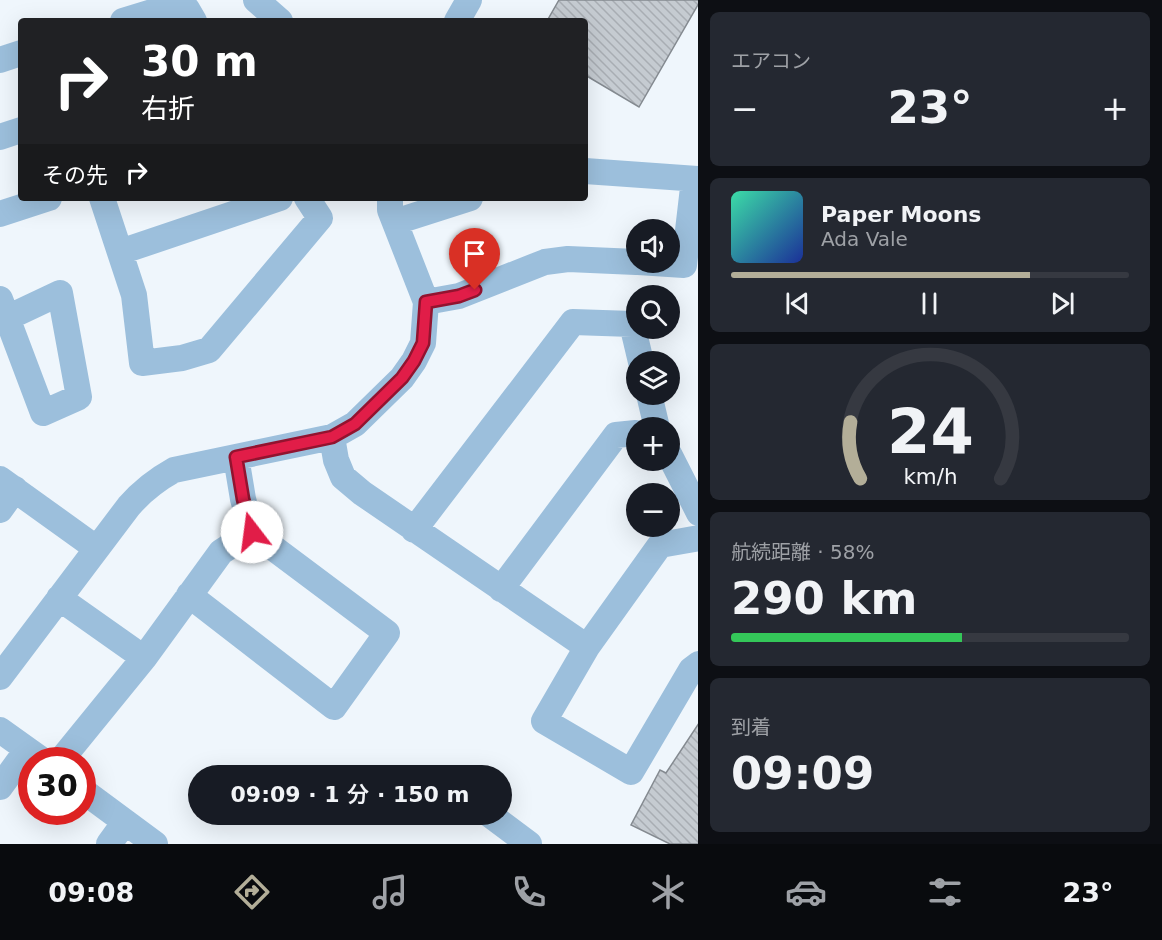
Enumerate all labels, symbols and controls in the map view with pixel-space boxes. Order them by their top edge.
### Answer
text: 30 m [141,37,258,86]
icon: right [42,42,120,120]
text: エアコン [731,49,811,73]
text: 23° [887,81,973,134]
text: − [731,89,759,128]
text: + [1101,89,1129,128]
text: 右折 [141,93,195,124]
icon: right [120,156,153,189]
text: その先 [42,163,108,188]
text: Paper Moons [821,202,981,227]
map controls [626,219,680,537]
button: sound [626,219,680,273]
text: Ada Vale [821,227,908,251]
pin [449,228,500,290]
icon: arrive [458,237,491,270]
button: search [626,285,680,339]
icon: previous [781,287,814,320]
icon: pause [913,287,946,320]
icon: next [1046,287,1079,320]
button: layers [626,351,680,405]
text: 24 [887,395,973,468]
button: + [626,417,680,471]
text: km/h [903,464,957,489]
button: − [626,483,680,537]
position arrow [220,500,284,564]
text: 航続距離 · 58% [731,540,875,564]
text: 290 km [731,572,917,625]
text: 到着 [731,715,771,739]
speed limit sign: 30 [18,747,96,825]
text: 09:09 [731,747,874,800]
text: 09:09 · 1 分 · 150 m [231,782,469,807]
icon: directions [231,871,273,913]
icon: music [369,871,411,913]
icon: phone [508,871,550,913]
icon: climate [647,871,689,913]
icon: car [785,871,827,913]
icon: filters [924,871,966,913]
text: 09:08 [48,877,134,908]
text: 23° [1063,877,1114,908]

